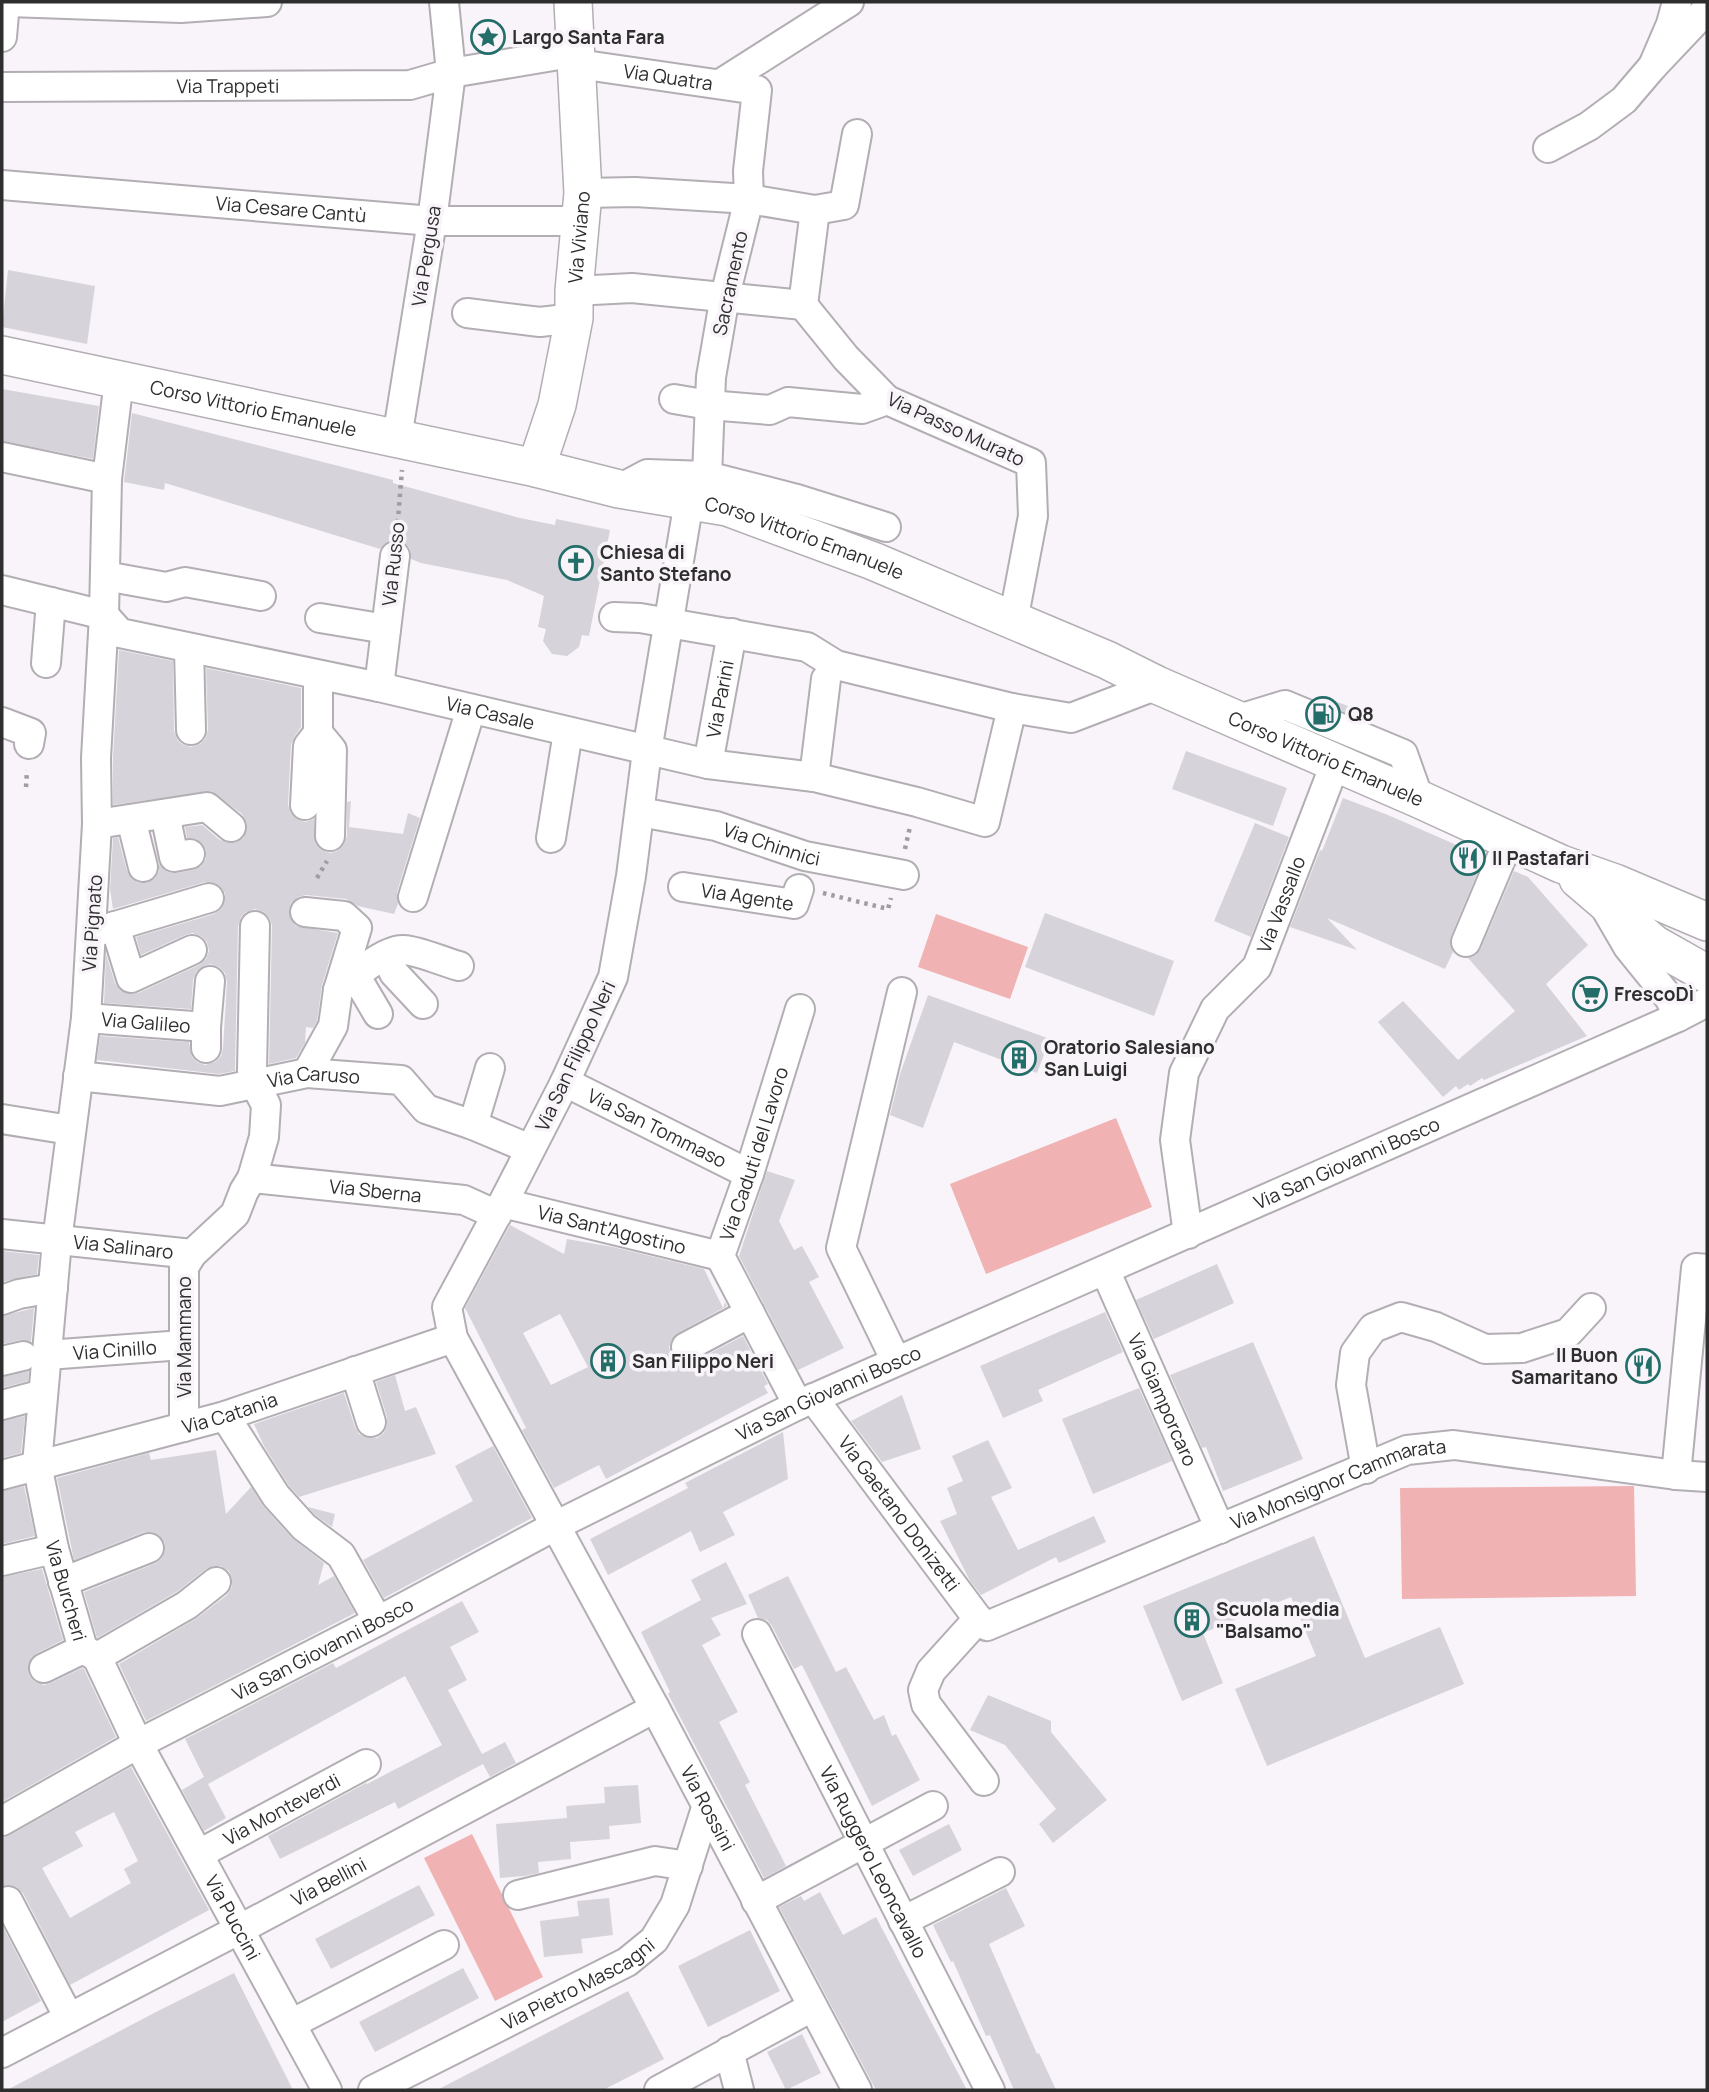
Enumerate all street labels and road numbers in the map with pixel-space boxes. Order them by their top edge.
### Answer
street label: Via Quatra [622,58,715,96]
street label: Via Trappeti [176,73,280,99]
street label: Via Cesare Cantù [215,190,367,228]
street label: Via Viviano [562,190,596,285]
street label: Via Pergusa [405,204,447,308]
street label: Sacramento [706,228,754,338]
street label: Corso Vittorio Emanuele [148,374,359,443]
street label: Via Passo Murato [883,386,1029,472]
street label: Corso Vittorio Emanuele [703,491,908,586]
street label: Via Russo [376,521,410,607]
street label: Via Parini [700,658,740,740]
street label: Via Casale [443,690,537,736]
street label: Corso Vittorio Emanuele [1224,705,1428,812]
street label: Via Chinnici [720,816,822,872]
street label: Via Vassallo [1251,852,1311,957]
street label: Via Pignato [76,874,108,972]
street label: Via Agente [699,877,796,917]
street label: Via San Filippo Neri [529,977,621,1135]
street label: Via Galileo [100,1006,191,1039]
street label: Via Caruso [265,1060,361,1094]
street label: Via Caduti del Lavoro [713,1064,794,1244]
street label: Via San Tommaso [583,1082,731,1174]
street label: Via San Giovanni Bosco [1250,1111,1444,1215]
street label: Via Sberna [328,1173,423,1209]
street label: Via Sant'Agostino [535,1199,689,1260]
street label: Via Salinaro [72,1229,175,1265]
street label: Via Mammano [171,1276,197,1398]
street label: Via Giamporcaro [1122,1329,1203,1470]
street label: Via Cinillo [72,1334,158,1366]
street label: Via San Giovanni Bosco [732,1339,925,1447]
street label: Via Catania [179,1386,281,1440]
street label: Via Gaetano Donizetti [832,1430,966,1597]
street label: Via Monsignor Cammarata [1226,1433,1447,1536]
street label: Via Burcheri [40,1538,93,1644]
street label: Via San Giovanni Bosco [228,1591,418,1707]
street label: Via Rossini [675,1761,741,1855]
street label: Via Ruggero Leoncavallo [814,1762,933,1962]
street label: Via Monteverdi [219,1767,345,1851]
street label: Via Bellini [287,1851,371,1912]
street label: Via Puccini [199,1870,267,1965]
street label: Via Pietro Mascagni [497,1932,660,2036]

